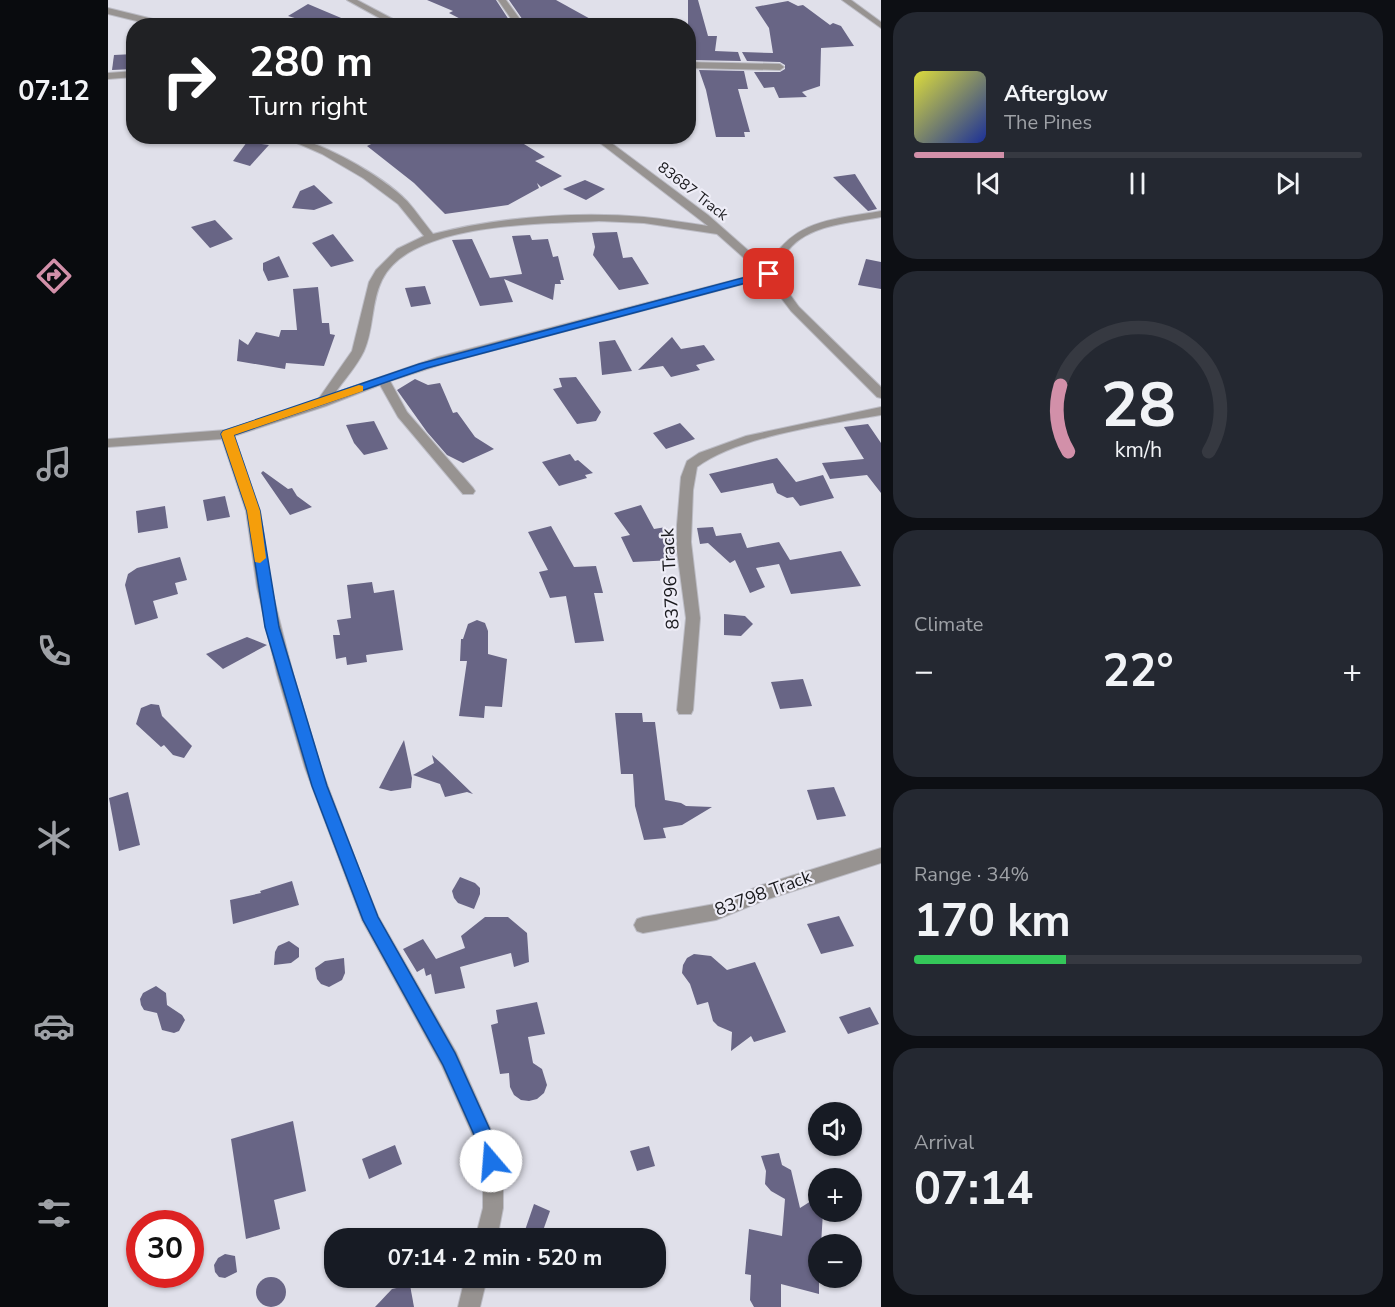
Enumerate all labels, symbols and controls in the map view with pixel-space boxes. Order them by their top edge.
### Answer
text: 280 m [249,34,373,91]
icon: right [150,42,228,120]
text: 07:12 [18,73,90,110]
text: Afterglow [1004,79,1108,109]
text: Turn right [249,88,367,125]
text: The Pines [1004,109,1092,136]
street label: 83687 Track [654,157,733,225]
icon: previous [972,167,1005,200]
icon: pause [1121,167,1154,200]
icon: next [1271,167,1304,200]
pin [743,248,794,299]
icon: directions [33,255,75,297]
icon: arrive [752,257,785,290]
text: 28 [1101,363,1175,448]
text: km/h [1114,435,1162,465]
icon: music [33,443,75,485]
street label: 83796 Track [655,527,685,630]
text: Climate [914,611,983,638]
icon: phone [33,630,75,672]
text: 22° [1102,641,1174,702]
text: − [914,649,934,694]
text: + [1342,649,1362,694]
icon: climate [33,817,75,859]
text: Range · 34% [914,861,1029,888]
street label: 83798 Track [711,864,816,922]
text: 170 km [914,891,1071,952]
icon: car [33,1005,75,1047]
map controls [808,1102,862,1288]
button: sound [808,1102,862,1156]
position arrow [459,1129,523,1193]
text: Arrival [914,1129,974,1156]
text: 07:14 [914,1159,1033,1220]
button: + [808,1168,862,1222]
icon: filters [33,1192,75,1234]
speed limit sign: 30 [126,1210,204,1288]
button: − [808,1234,862,1288]
text: 07:14 · 2 min · 520 m [388,1243,602,1273]

